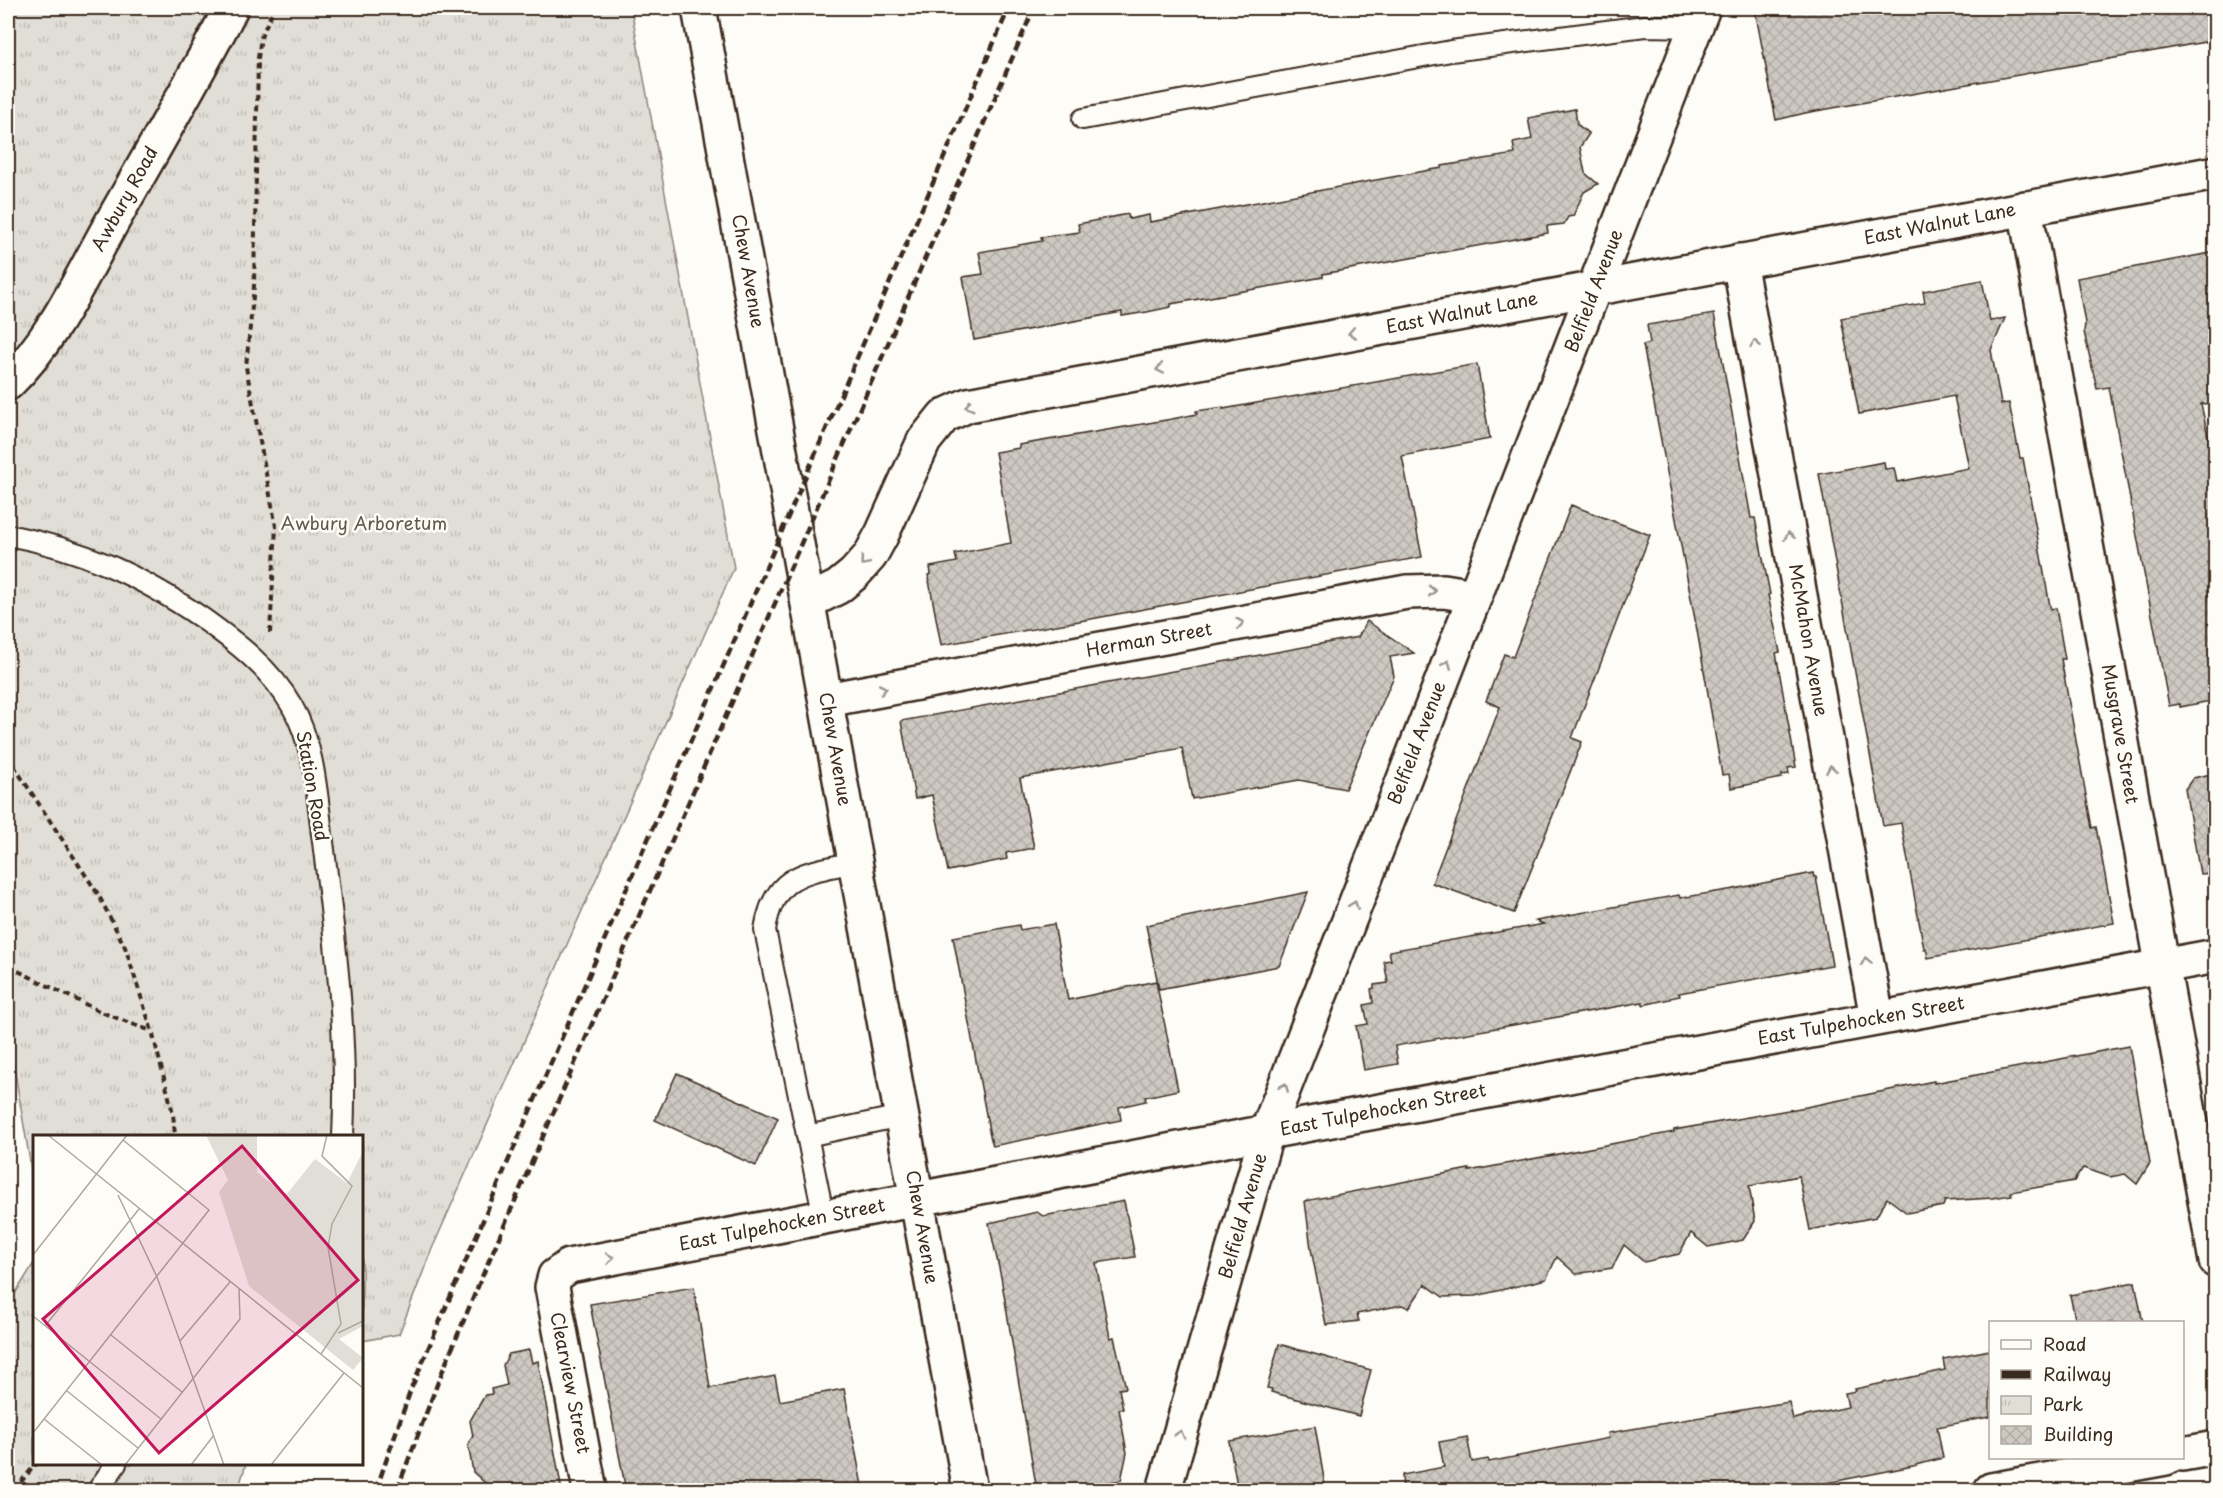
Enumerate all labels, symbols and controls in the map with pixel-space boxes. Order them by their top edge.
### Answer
street label: Awbury Road [84,141,164,256]
street label: East Walnut Lane [1861,195,2018,250]
street label: Chew Avenue [726,212,773,330]
street label: Belfield Avenue [1557,225,1629,356]
street label: East Walnut Lane [1383,284,1540,339]
one-way arrow [1347,326,1357,339]
one-way arrow [1749,339,1761,348]
one-way arrow [1156,362,1166,375]
one-way arrow [964,399,975,411]
park label: Awbury Arboretum [281,509,447,536]
one-way arrow [1783,531,1796,541]
one-way arrow [860,555,871,566]
street label: McMahon Avenue [1783,561,1836,718]
one-way arrow [1428,585,1437,597]
street label: Herman Street [1084,614,1214,663]
one-way arrow [1235,617,1245,630]
one-way arrow [1440,659,1452,670]
street label: Musgrave Street [2096,662,2147,806]
street label: Belfield Avenue [1380,677,1452,808]
one-way arrow [879,684,888,696]
street label: Chew Avenue [813,690,860,808]
street label: Station Road [290,728,336,843]
one-way arrow [1826,764,1838,774]
one-way arrow [1347,900,1359,911]
one-way arrow [1860,956,1873,966]
street label: East Tulpehocken Street [1755,988,1966,1051]
street label: East Tulpehocken Street [1277,1075,1488,1142]
one-way arrow [1277,1082,1289,1093]
inset map [33,1135,363,1465]
street label: Belfield Avenue [1211,1149,1272,1282]
street label: Chew Avenue [900,1168,947,1286]
street label: East Tulpehocken Street [676,1190,887,1257]
one-way arrow [604,1252,614,1265]
street label: Clearview Street [544,1309,598,1456]
legend [1989,1321,2184,1459]
text: Road [2043,1330,2087,1357]
text: Railway [2043,1360,2111,1387]
text: Park [2043,1390,2083,1417]
text: Building [2043,1420,2113,1447]
one-way arrow [1173,1429,1185,1440]

